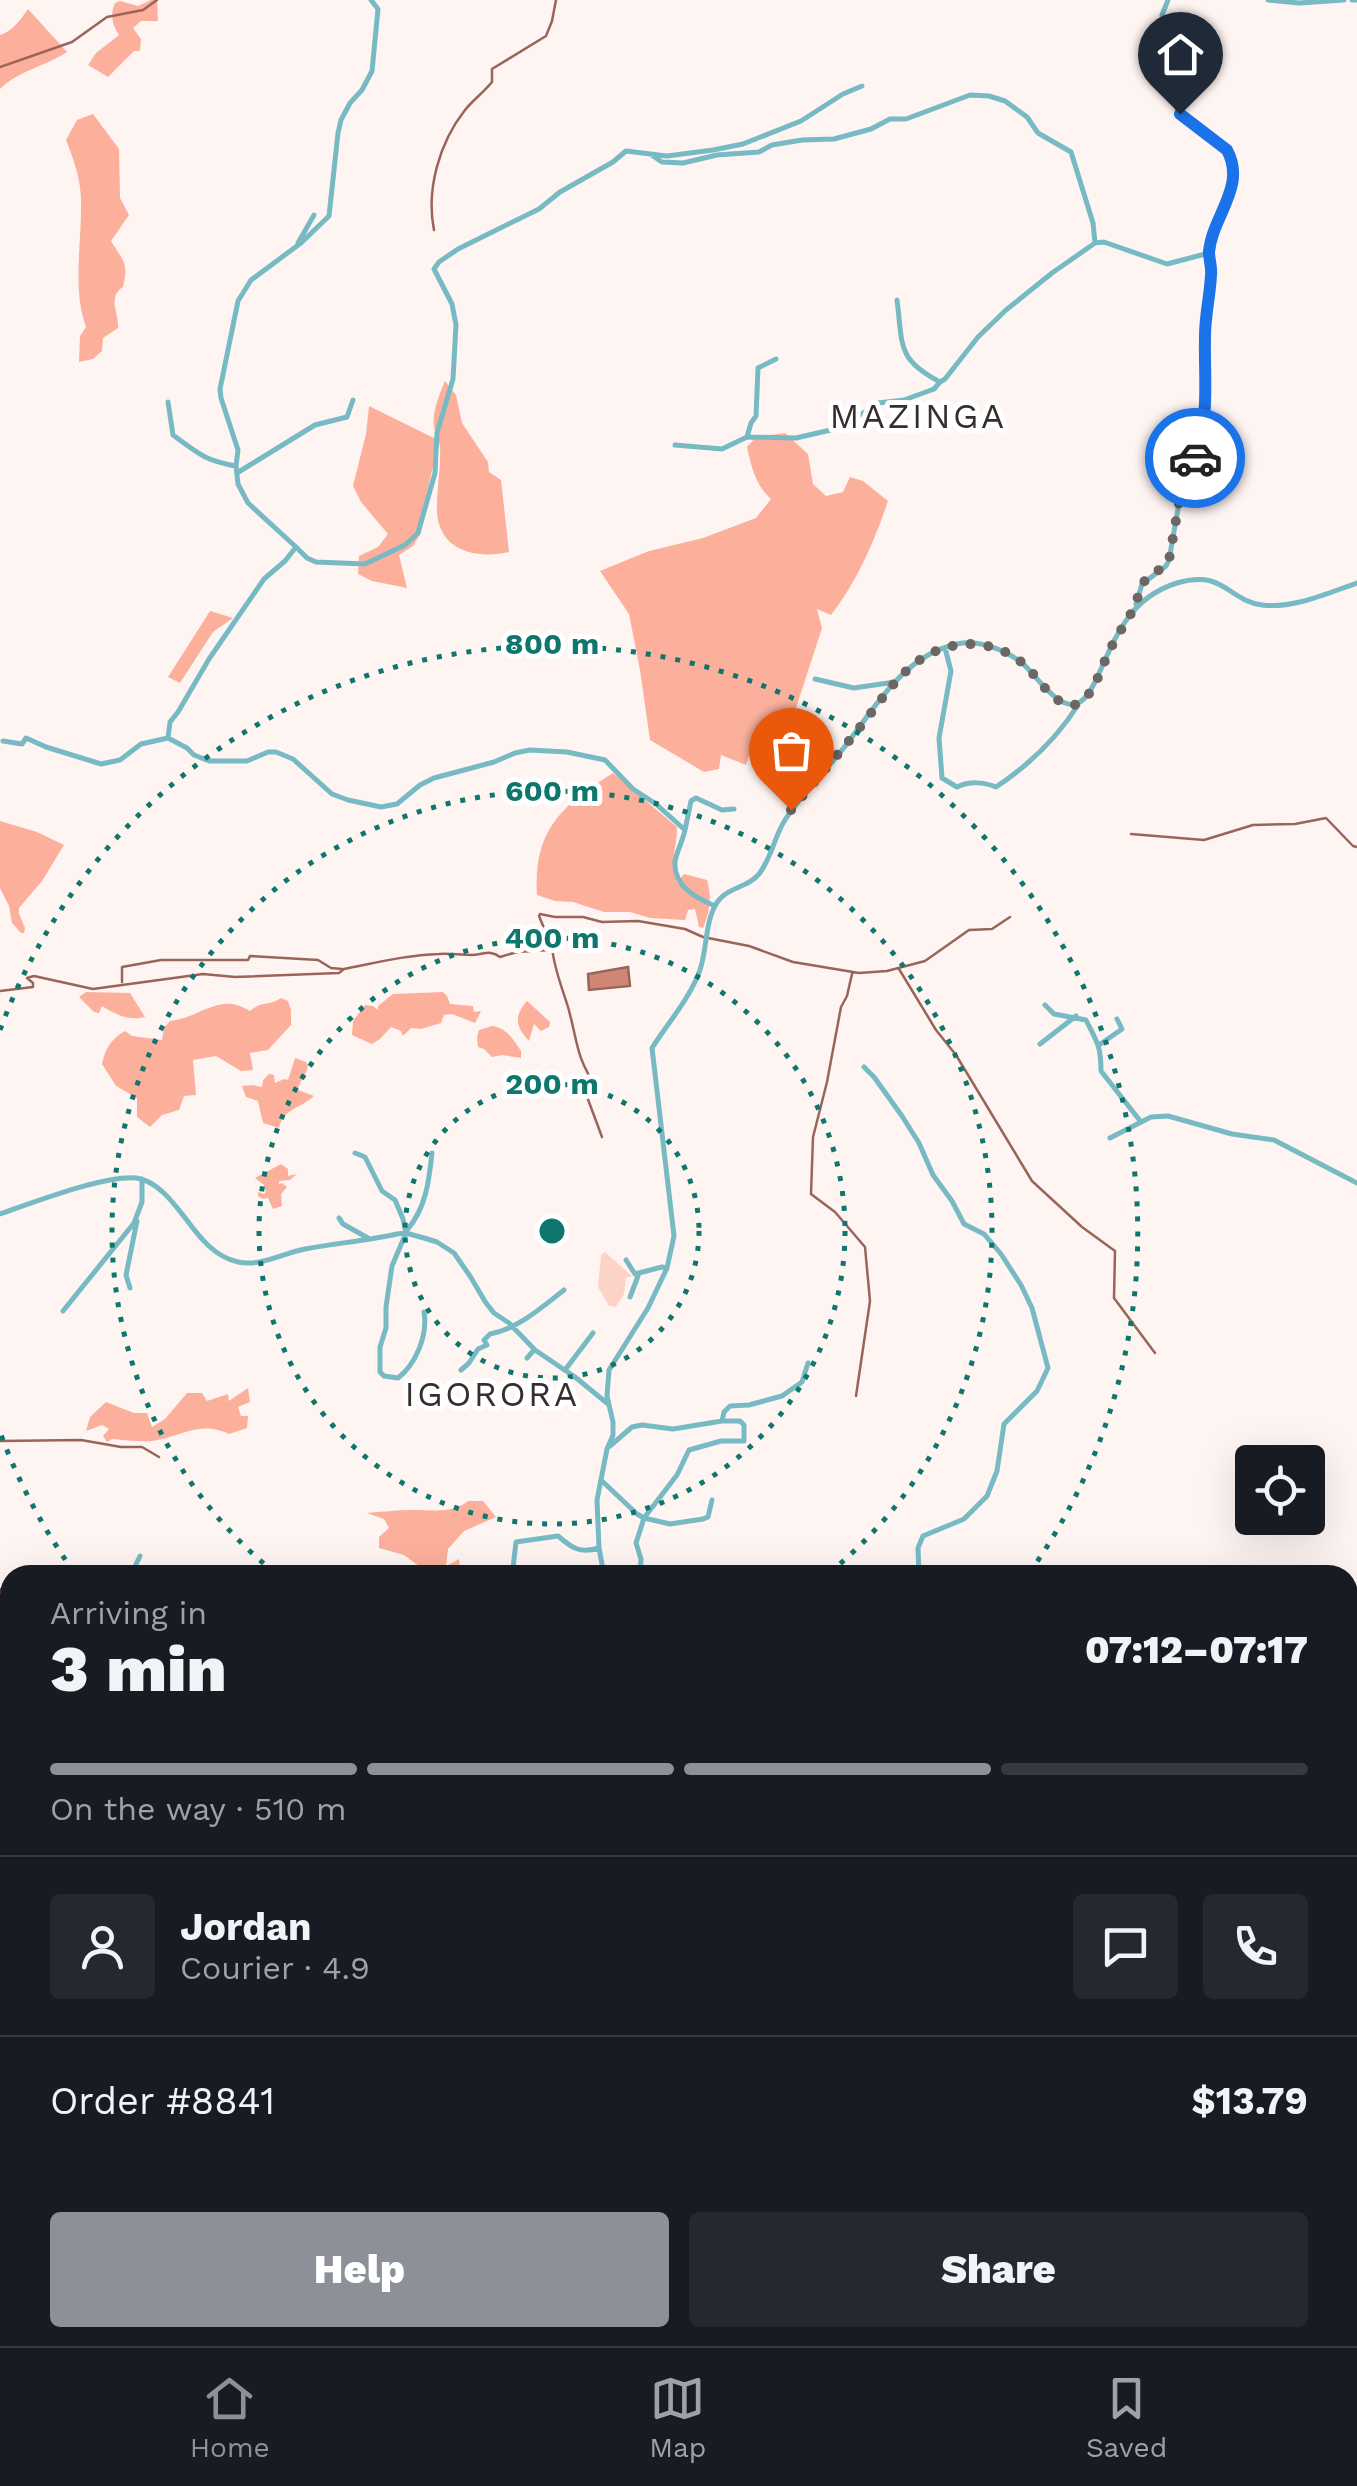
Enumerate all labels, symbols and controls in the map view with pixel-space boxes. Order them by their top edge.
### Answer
pin [1138,12,1223,115]
icon: home [1153,27,1208,82]
district label: MAZINGA [829,395,1007,437]
courier [1145,408,1245,508]
icon: car [1168,431,1223,486]
text: 800 m [505,626,599,661]
pin [749,708,834,811]
icon: bag [764,723,819,778]
text: 600 m [505,773,599,808]
text: 400 m [505,920,599,955]
text: 200 m [505,1066,599,1101]
centre of rings [534,1213,570,1249]
district label: IGORORA [404,1373,580,1415]
map controls [1235,1445,1325,1535]
button: locate [1235,1445,1325,1535]
text: Arriving in [50,1594,207,1632]
text: 07:12–07:17 [1085,1628,1308,1672]
text: 3 min [50,1631,227,1707]
text: On the way · 510 m [50,1790,347,1828]
button: person [50,1894,155,1999]
button: chat [1073,1894,1178,1999]
button: phone [1203,1894,1308,1999]
text: Jordan [180,1905,312,1949]
text: Courier · 4.9 [180,1949,370,1987]
text: Order #8841 [50,2079,275,2123]
text: $13.79 [1191,2079,1308,2123]
button: Help [50,2212,669,2327]
button: Share [689,2212,1308,2327]
tab: Home [190,2371,270,2464]
tab: Map [649,2371,706,2464]
tab: Saved [1086,2371,1167,2464]

